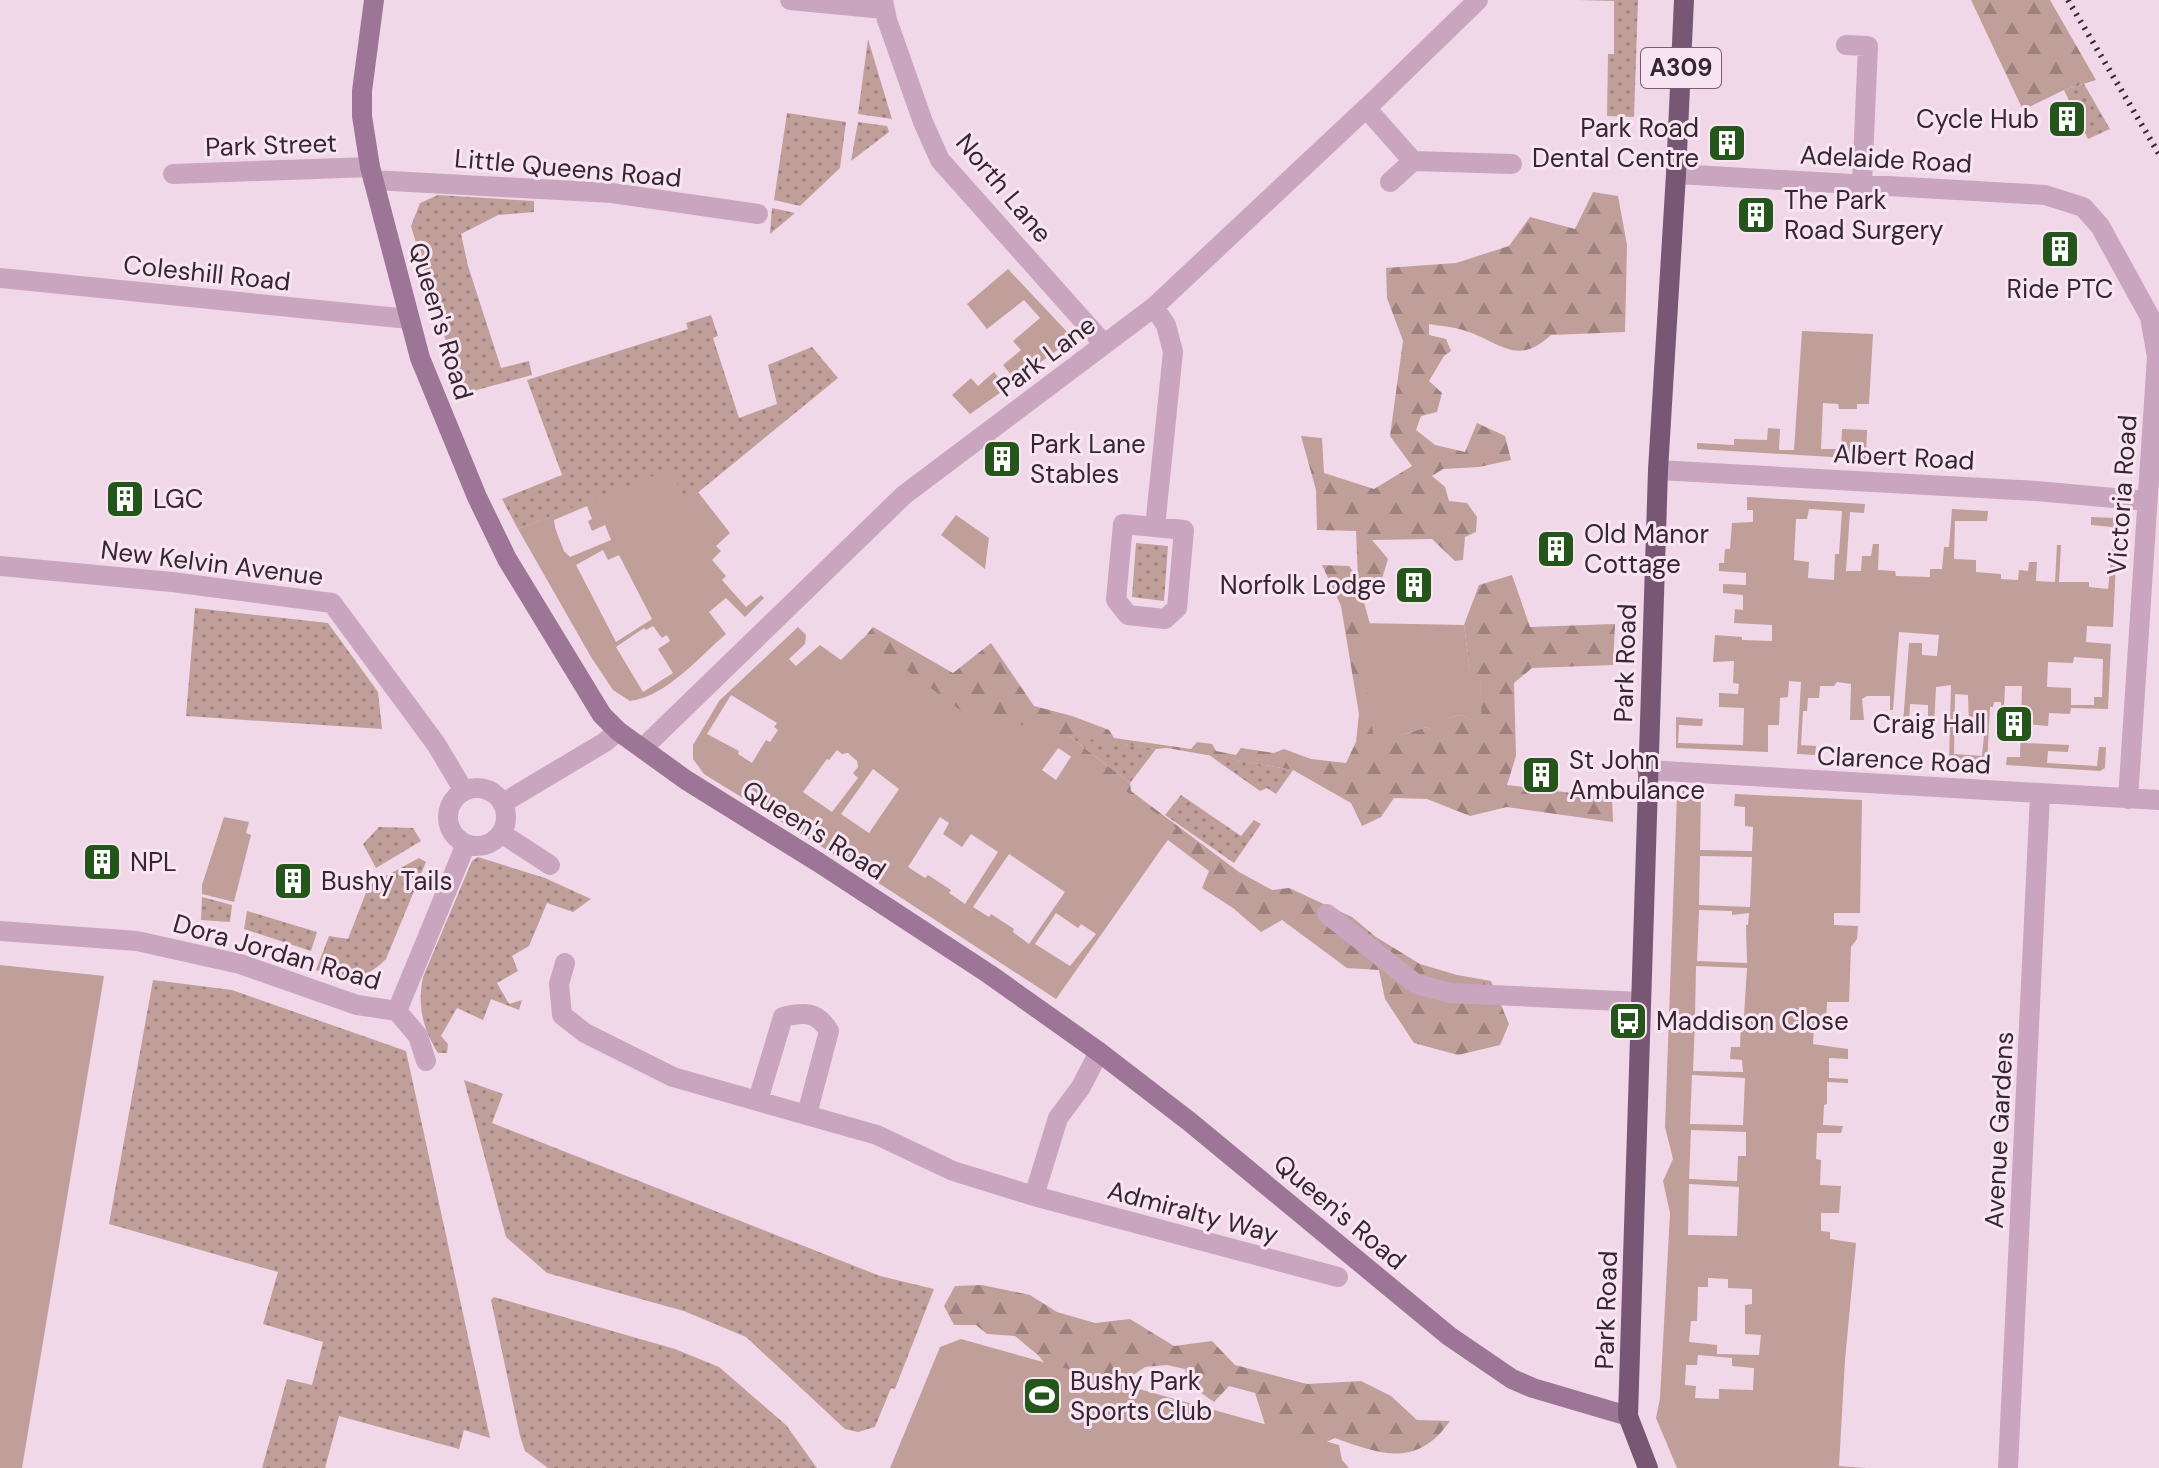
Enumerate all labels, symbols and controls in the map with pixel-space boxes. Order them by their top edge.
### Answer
road number: A309 [1641,48,1721,88]
building icon: Cycle Hub [2046,98,2088,140]
place label: Cycle Hub [1916,102,2039,136]
place label: Park Road Dental Centre [1532,111,1699,175]
building icon: Park Road Dental Centre [1706,122,1748,164]
street label: Park Street [204,126,338,164]
street label: North Lane [948,126,1060,250]
street label: Adelaide Road [1799,138,1973,180]
street label: Little Queens Road [453,141,683,195]
place label: The Park Road Surgery [1784,183,1944,247]
building icon: The Park Road Surgery [1735,194,1777,236]
building icon: Ride PTC [2039,228,2081,270]
street label: Queen's Road [401,238,481,404]
street label: Coleshill Road [122,247,292,299]
place label: Ride PTC [2006,272,2114,306]
street label: Park Lane [990,308,1102,404]
street label: Victoria Road [2099,414,2145,576]
place label: Park Lane Stables [1030,427,1146,491]
street label: Albert Road [1833,436,1975,478]
building icon: Park Lane Stables [981,438,1023,480]
building icon: LGC [104,478,146,520]
place label: LGC [153,482,203,516]
place label: Old Manor Cottage [1584,517,1709,581]
building icon: Old Manor Cottage [1535,528,1577,570]
street label: New Kelvin Avenue [99,532,325,594]
building icon: Norfolk Lodge [1393,564,1435,606]
place label: Norfolk Lodge [1220,568,1386,602]
street label: Park Road [1606,603,1644,723]
building icon: Craig Hall [1993,703,2035,745]
place label: Craig Hall [1872,707,1986,741]
street label: Clarence Road [1816,738,1992,782]
place label: St John Ambulance [1569,743,1705,807]
building icon: St John Ambulance [1520,754,1562,796]
street label: Queen's Road [736,772,892,888]
building icon: NPL [81,841,123,883]
place label: NPL [130,845,177,879]
building icon: Bushy Tails [272,860,314,902]
place label: Bushy Tails [321,864,452,898]
street label: Dora Jordan Road [169,906,385,998]
bus stop icon: Maddison Close [1607,1000,1649,1042]
place label: Maddison Close [1656,1004,1849,1038]
street label: Avenue Gardens [1977,1031,2021,1229]
street label: Queen's Road [1267,1147,1413,1277]
street label: Admiralty Way [1104,1173,1282,1251]
street label: Park Road [1587,1250,1625,1370]
place label: Bushy Park Sports Club [1070,1364,1212,1428]
sports icon: Bushy Park Sports Club [1021,1375,1063,1417]

